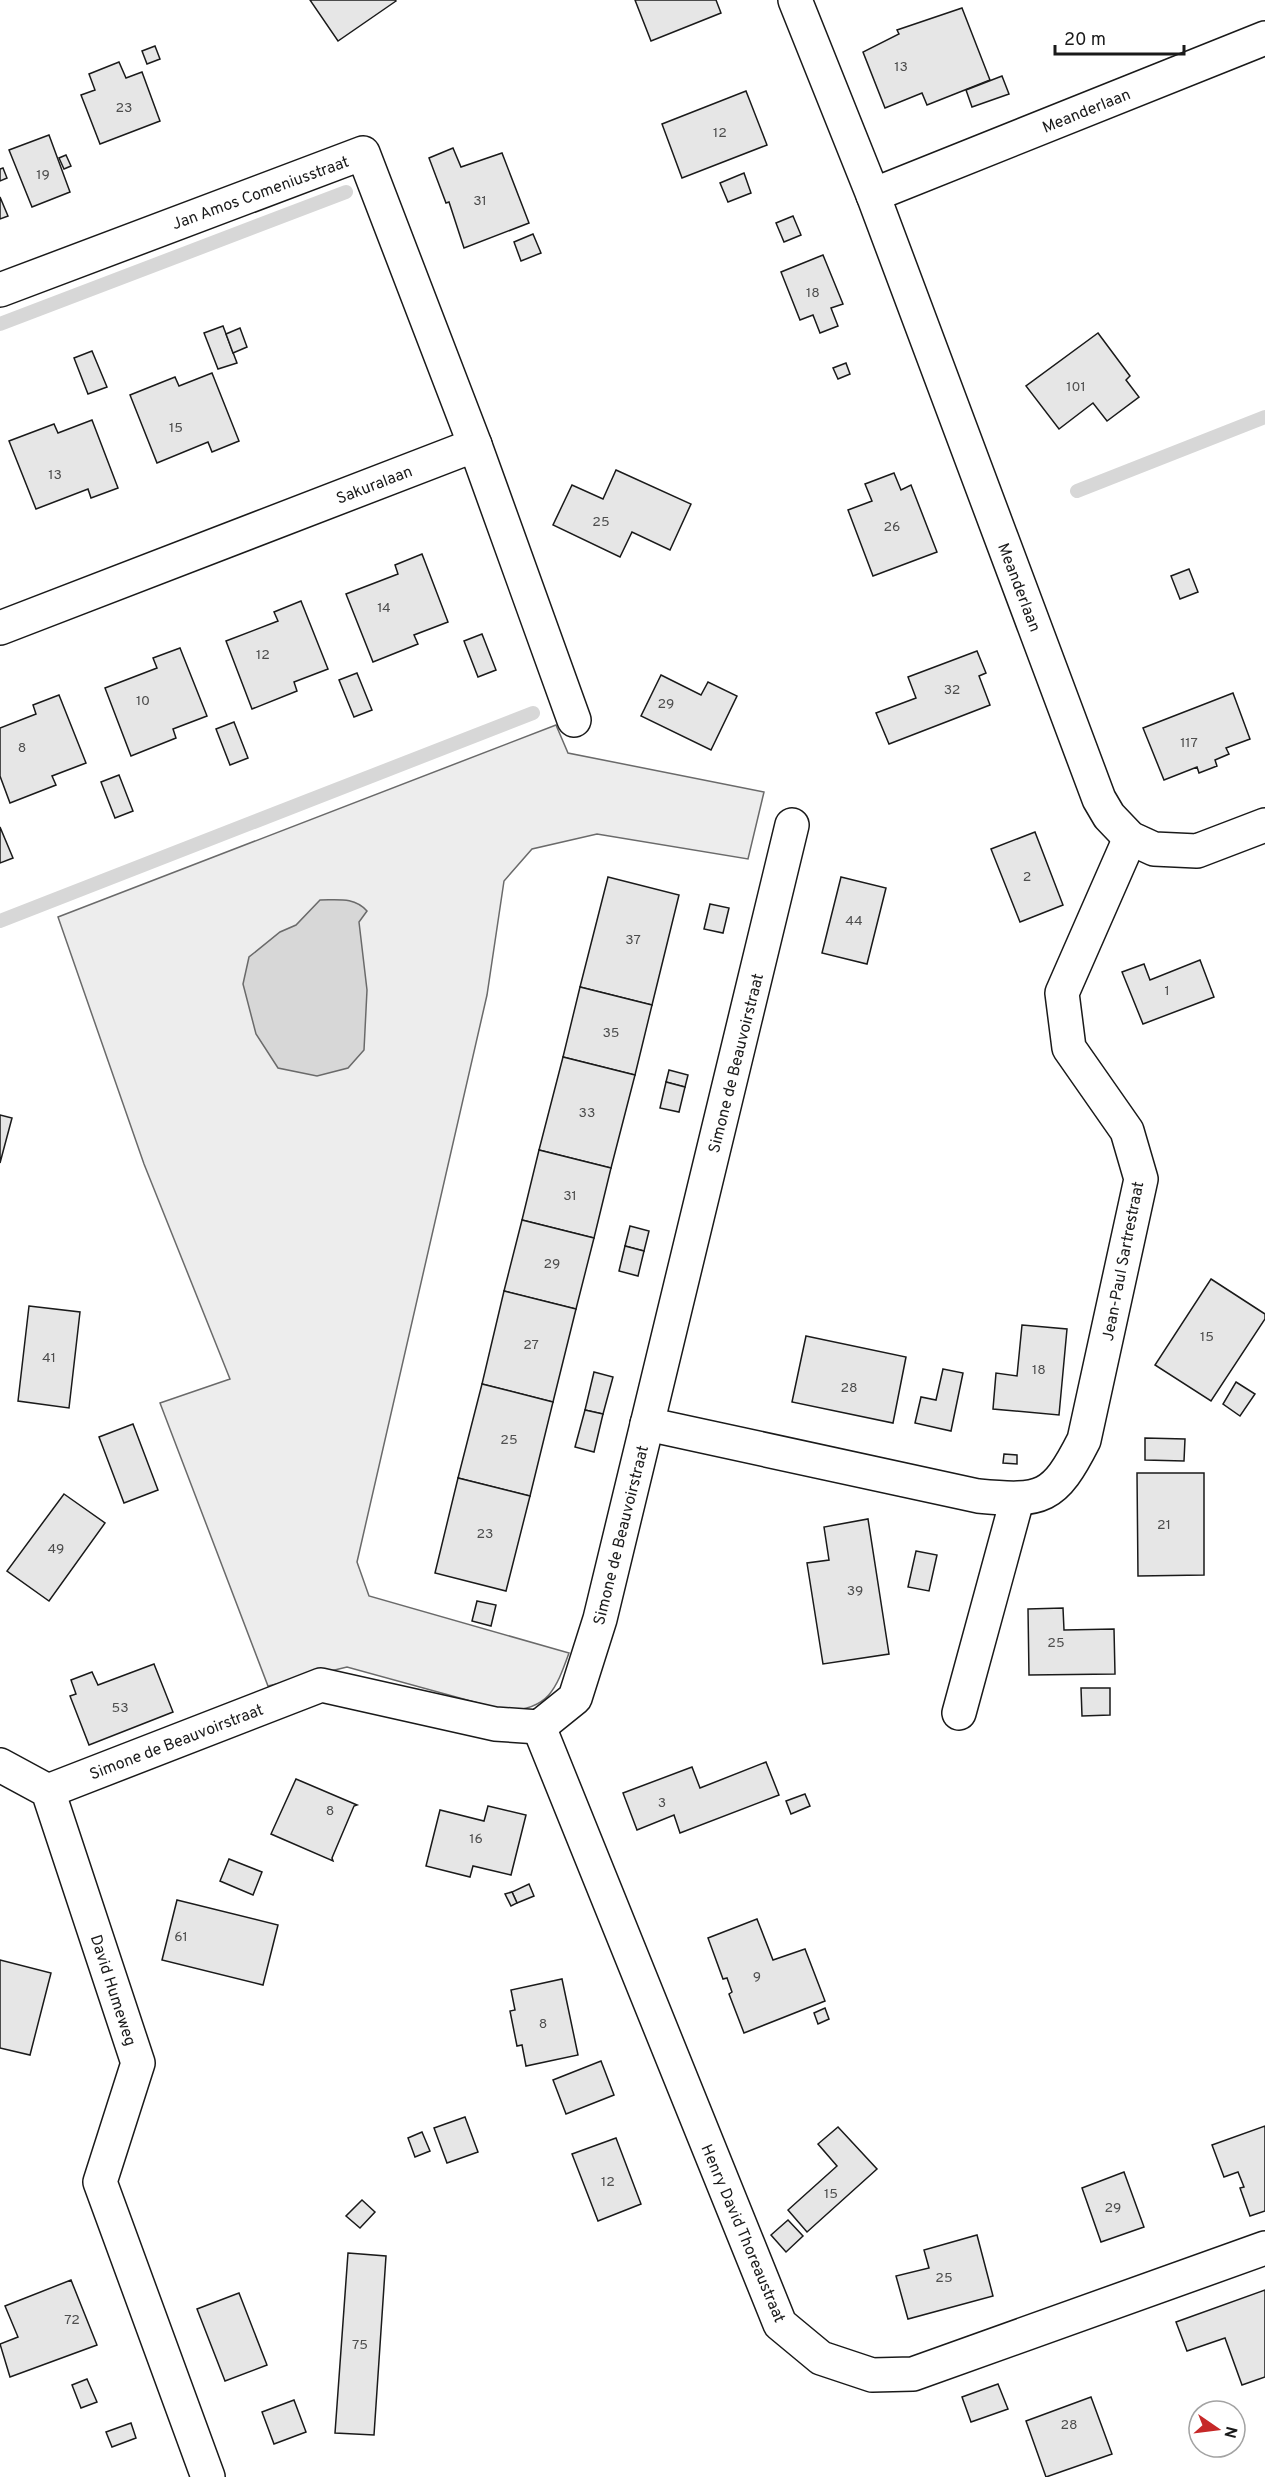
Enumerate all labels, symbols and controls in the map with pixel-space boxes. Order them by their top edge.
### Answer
scale bar [1055,18,1184,56]
text: 20 m [1064,29,1106,52]
house number: 13 [894,59,908,76]
street label: Meanderlaan [1040,85,1134,139]
house number: 23 [116,100,133,117]
house number: 12 [713,125,727,142]
street label: Jan Amos Comeniusstraat [169,153,352,235]
house number: 19 [36,167,50,184]
house number: 31 [473,193,487,210]
house number: 18 [806,285,820,302]
house number: 101 [1066,379,1086,396]
house number: 15 [169,420,183,437]
street label: Sakuralaan [334,462,416,510]
house number: 13 [48,467,62,484]
house number: 25 [592,514,610,531]
house number: 26 [884,519,900,536]
street label: Meanderlaan [992,540,1044,635]
house number: 14 [377,600,391,617]
house number: 12 [256,647,270,664]
house number: 32 [944,682,960,699]
house number: 10 [136,693,150,710]
house number: 29 [658,696,674,713]
house number: 117 [1180,735,1198,752]
house number: 8 [18,740,26,757]
house number: 2 [1023,869,1031,886]
house number: 44 [845,913,863,930]
house number: 37 [625,932,641,949]
street label: Simone de Beauvoirstraat [705,972,769,1155]
house number: 1 [1164,983,1170,1000]
house number: 35 [602,1025,620,1042]
house number: 33 [579,1105,595,1122]
street label: Jean-Paul Sartrestraat [1099,1180,1149,1343]
house number: 31 [563,1188,577,1205]
house number: 29 [544,1256,560,1273]
house number: 15 [1200,1329,1214,1346]
house number: 27 [523,1337,539,1354]
house number: 41 [42,1350,56,1367]
house number: 18 [1032,1362,1046,1379]
house number: 28 [840,1380,858,1397]
house number: 25 [500,1432,518,1449]
street label: Simone de Beauvoirstraat [590,1444,654,1627]
house number: 21 [1157,1517,1171,1534]
house number: 23 [477,1526,494,1543]
house number: 49 [48,1541,64,1558]
house number: 39 [847,1583,863,1600]
house number: 25 [1047,1635,1065,1652]
street label: Simone de Beauvoirstraat [87,1700,266,1785]
house number: 53 [111,1700,129,1717]
house number: 3 [658,1795,666,1812]
house number: 8 [326,1803,334,1820]
house number: 16 [469,1831,483,1848]
house number: 61 [174,1929,188,1946]
street label: David Humeweg [85,1932,139,2049]
house number: 9 [753,1969,761,1986]
house number: 8 [539,2016,547,2033]
street label: Henry David Thoreaustraat [695,2142,789,2326]
house number: 12 [601,2174,615,2191]
house number: 15 [824,2186,838,2203]
house number: 29 [1105,2200,1121,2217]
house number: 25 [935,2270,953,2287]
house number: 72 [64,2312,80,2329]
house number: 75 [352,2337,368,2354]
north arrow [1187,2399,1247,2459]
house number: 28 [1060,2417,1078,2434]
text: N [1219,2424,1241,2440]

